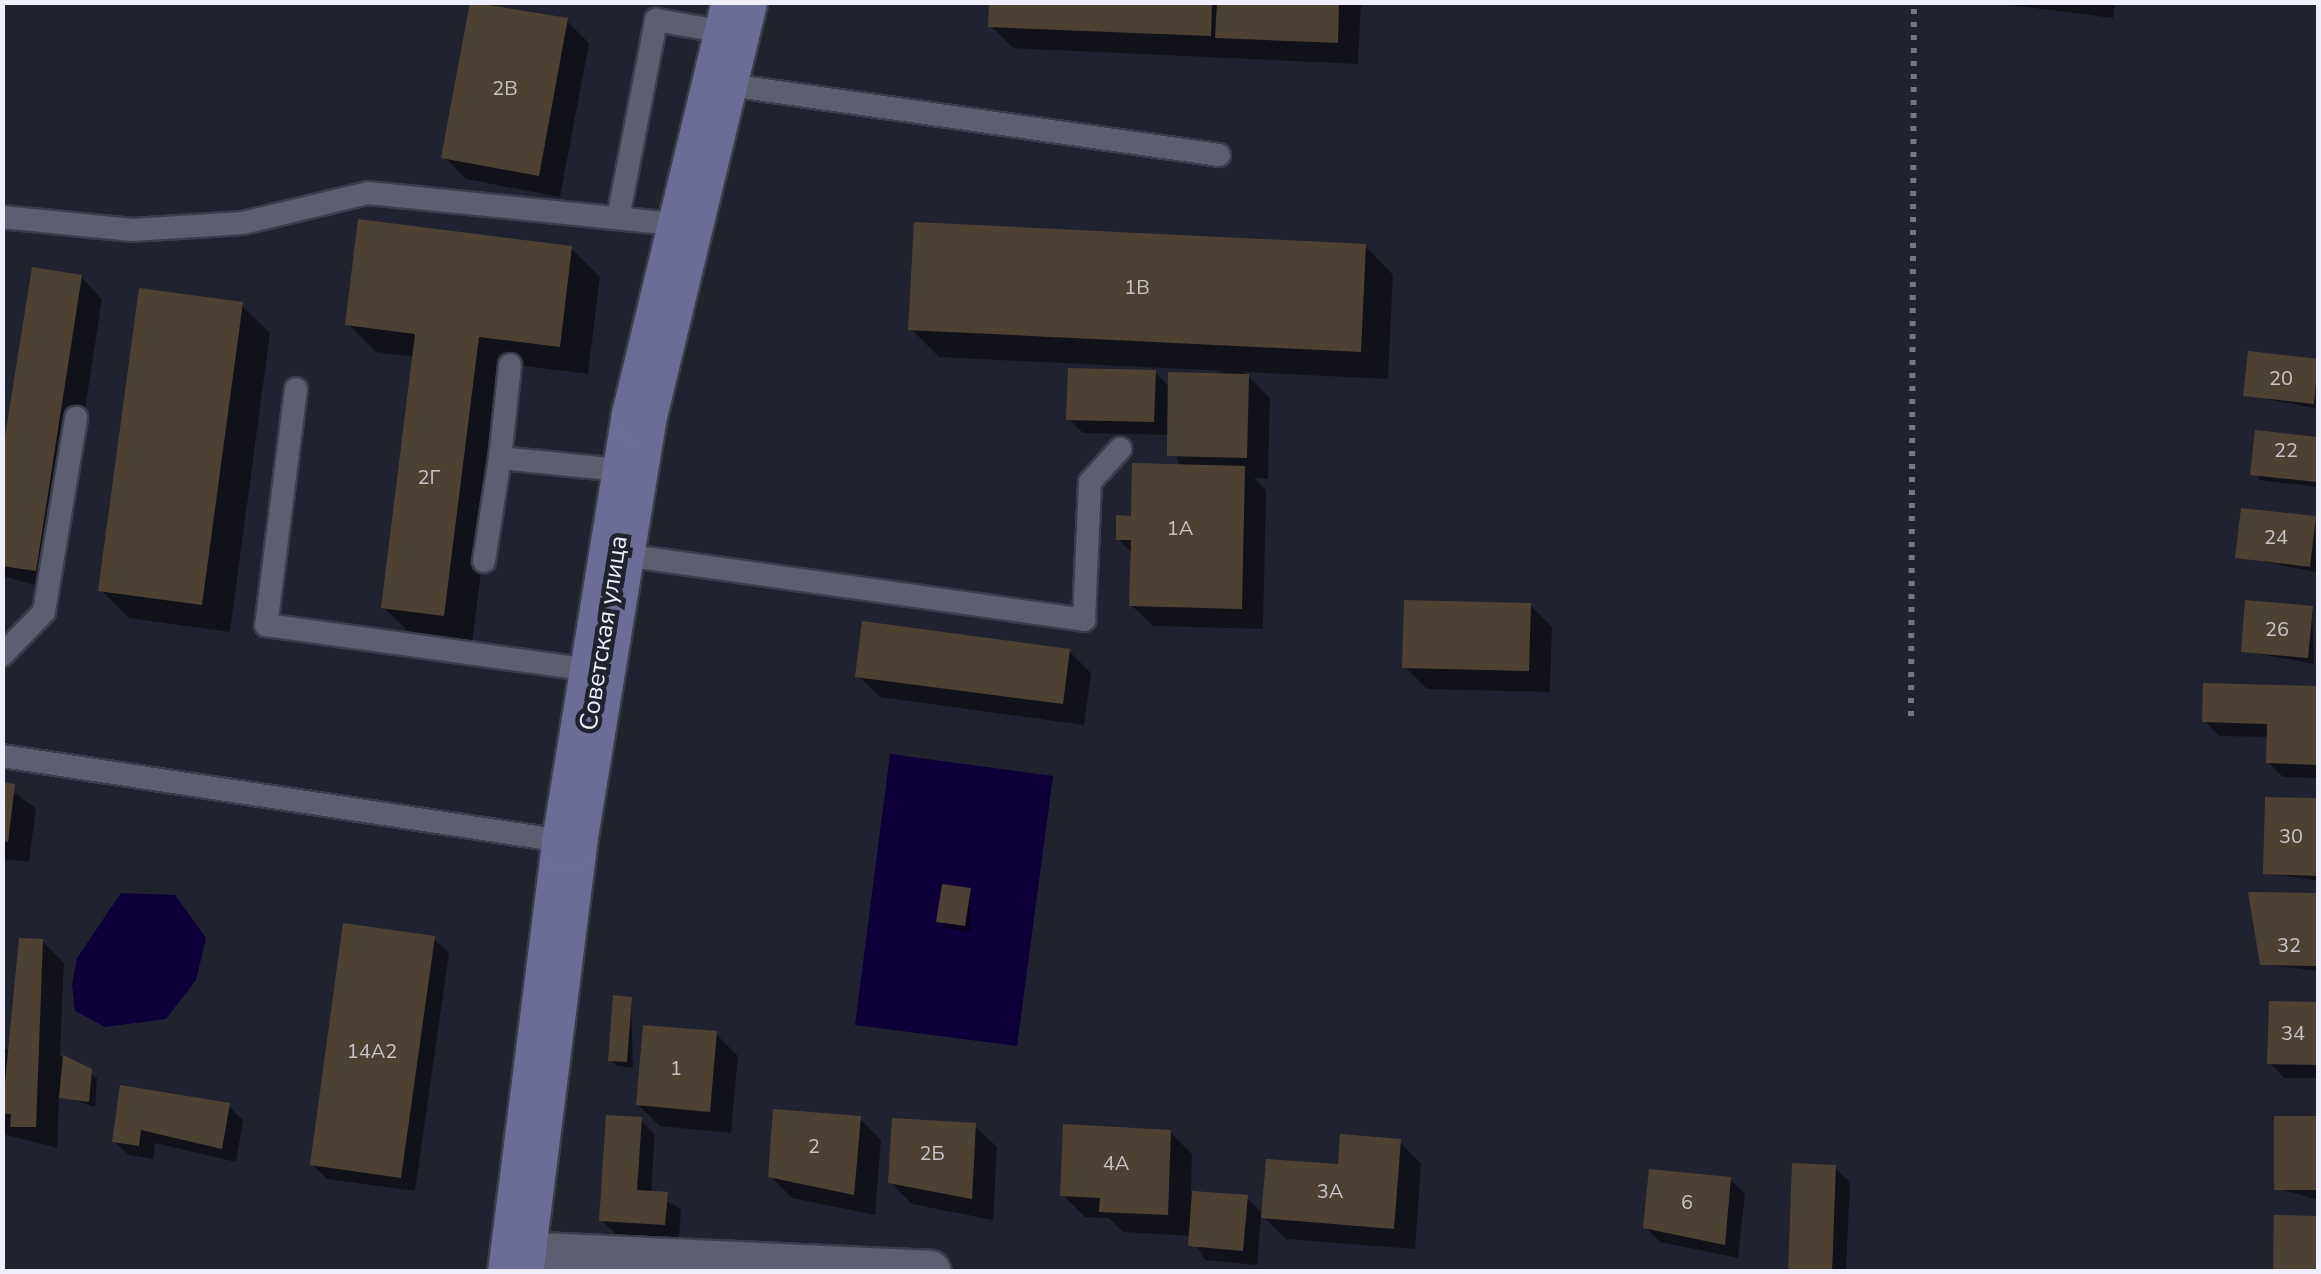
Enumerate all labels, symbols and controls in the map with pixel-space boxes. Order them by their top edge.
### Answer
house number: 2В [492,76,518,100]
house number: 1В [1124,275,1150,299]
house number: 20 [2269,366,2293,390]
house number: 22 [2274,438,2298,462]
house number: 2Г [418,465,440,489]
house number: 1А [1167,516,1193,540]
house number: 24 [2264,525,2288,549]
street label: Советская улица [574,533,634,733]
house number: 26 [2265,617,2289,641]
house number: 30 [2279,824,2303,848]
house number: 32 [2277,933,2301,957]
house number: 34 [2281,1021,2305,1045]
house number: 14А2 [347,1039,397,1063]
house number: 1 [670,1056,682,1080]
house number: 2 [808,1134,820,1158]
house number: 2Б [919,1141,945,1165]
house number: 4А [1103,1151,1129,1175]
house number: 3А [1317,1179,1343,1203]
house number: 6 [1681,1190,1693,1214]

